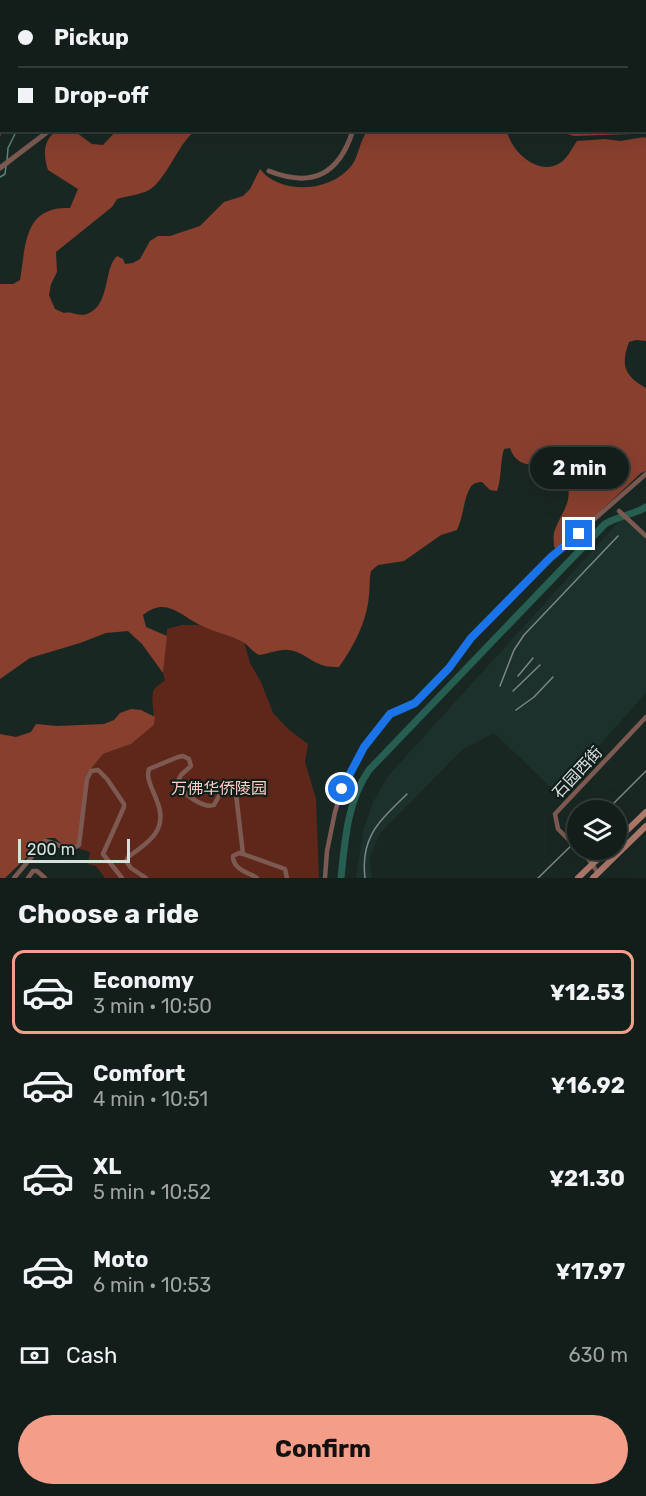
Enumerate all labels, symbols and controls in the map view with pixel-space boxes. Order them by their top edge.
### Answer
text: Pickup [54,24,129,51]
text: Drop-off [54,82,149,109]
callout: 2 min [530,447,628,489]
text: 2 min [552,456,607,480]
route end [565,520,592,547]
street label: 石园西街 [549,742,606,802]
route start [328,775,355,802]
park label: 万佛华侨陵园 [171,779,267,798]
map controls [567,800,627,860]
button: layers [567,800,627,860]
scale bar [18,836,130,864]
text: 200 m [27,840,75,859]
text: Choose a ride [18,898,199,930]
icon: car [21,965,75,1019]
text: Economy [93,967,194,994]
text: ¥12.53 [550,979,625,1006]
text: 3 min · 10:50 [93,994,212,1018]
icon: car [21,1058,75,1112]
text: Comfort [93,1060,185,1087]
text: ¥16.92 [551,1072,625,1099]
text: 4 min · 10:51 [93,1087,208,1111]
icon: car [21,1151,75,1205]
text: XL [93,1153,121,1180]
text: ¥21.30 [549,1165,625,1192]
text: 5 min · 10:52 [93,1180,211,1204]
icon: car [21,1244,75,1298]
text: Moto [93,1246,148,1273]
text: ¥17.97 [555,1258,625,1285]
text: 6 min · 10:53 [93,1273,211,1297]
icon: cash [18,1339,51,1372]
text: Cash [66,1342,117,1369]
text: 630 m [569,1343,628,1367]
button: Confirm [18,1415,628,1484]

